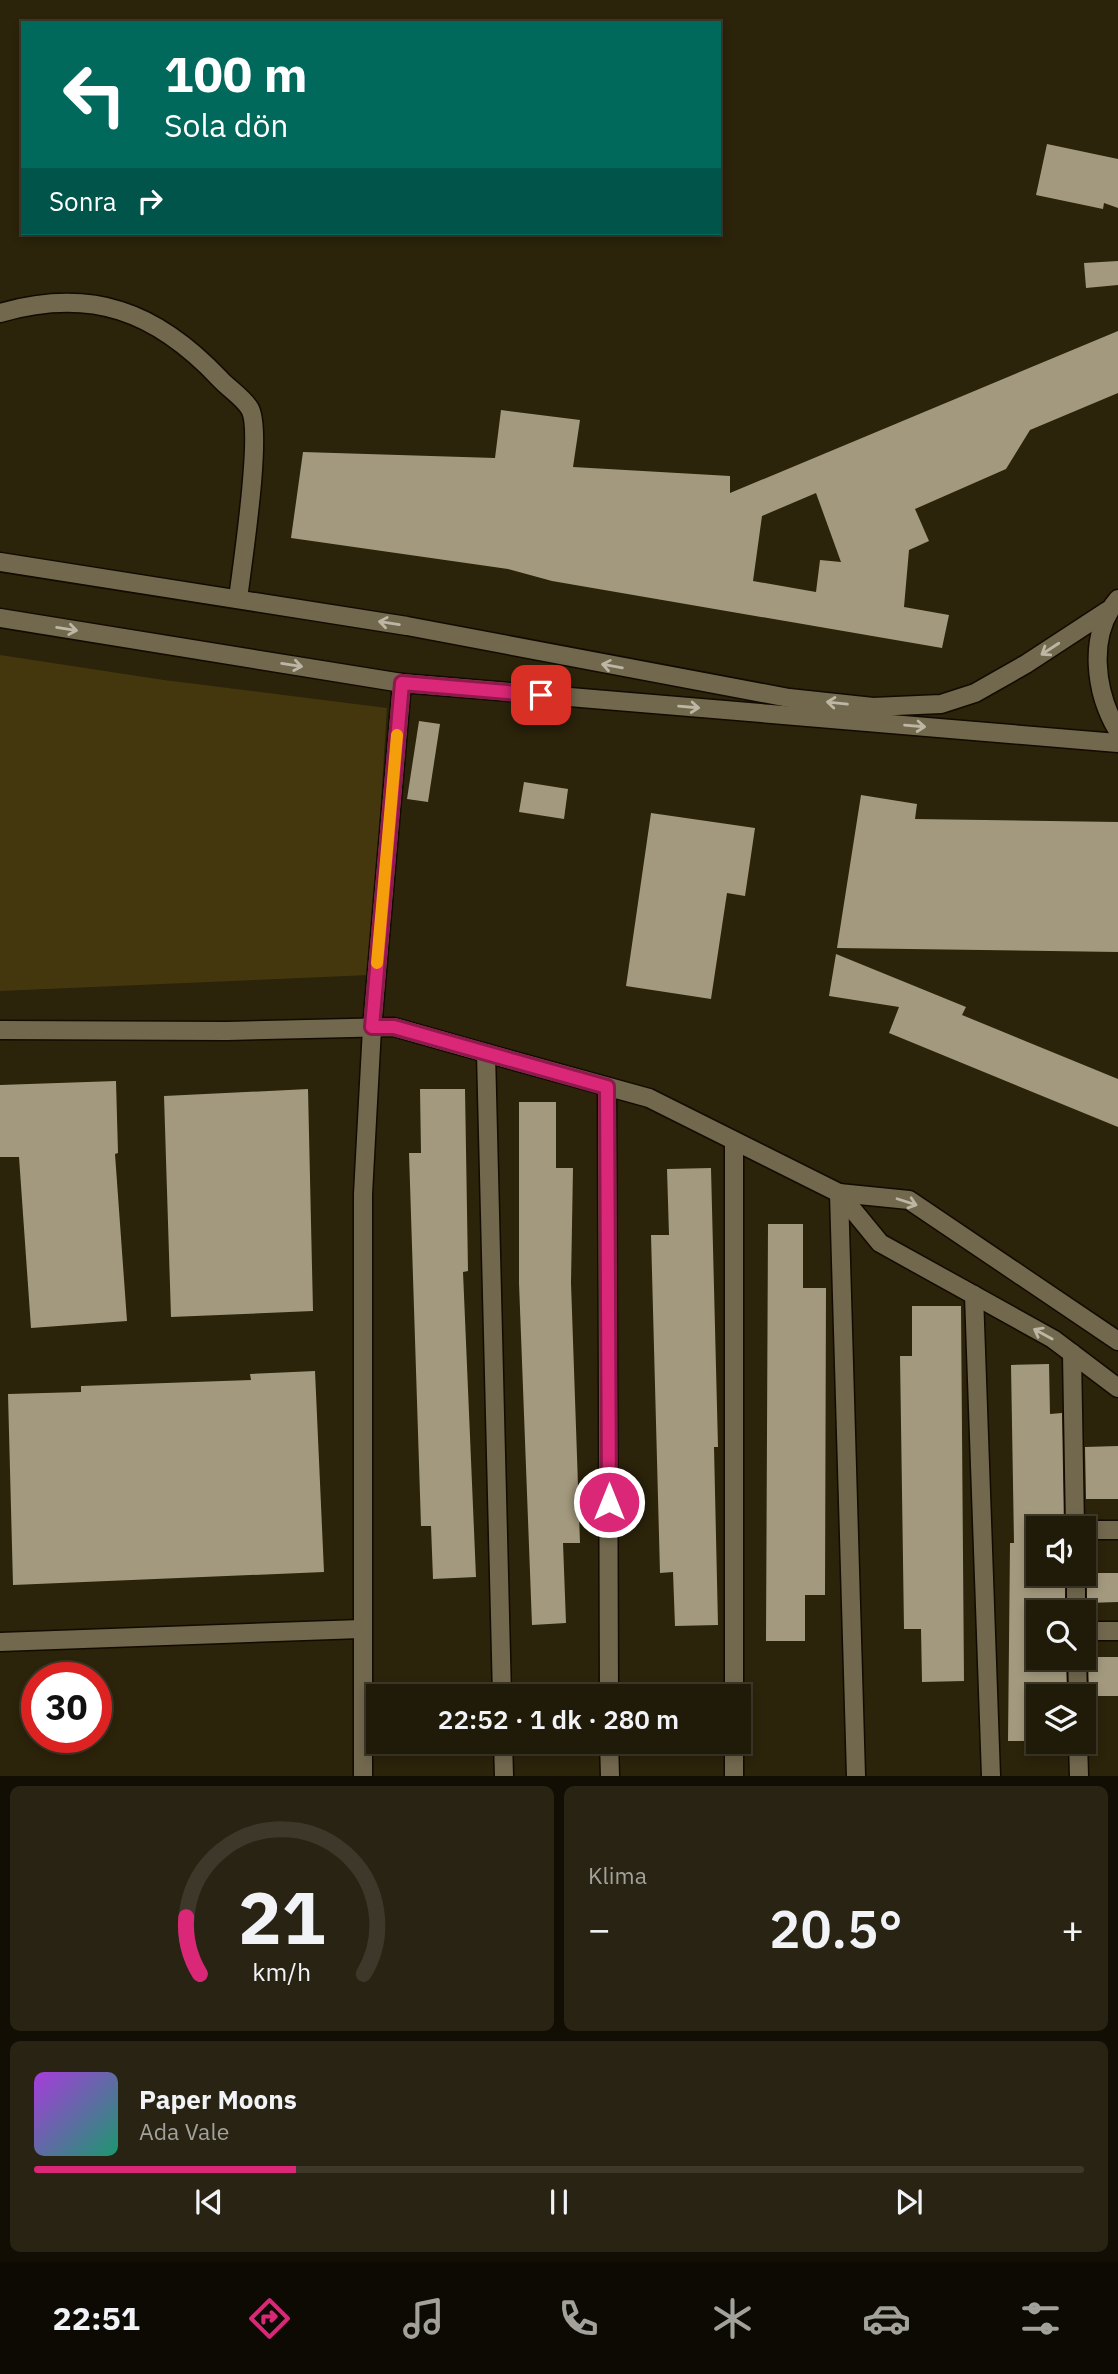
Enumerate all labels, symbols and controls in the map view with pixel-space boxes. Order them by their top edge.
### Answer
text: 100 m [164,42,308,105]
icon: left [49,49,140,140]
text: Sola dön [164,104,289,146]
icon: right [131,182,169,220]
text: Sonra [49,184,117,218]
one-way arrow [378,616,401,629]
one-way arrow [55,623,78,636]
one-way arrow [1041,641,1060,656]
one-way arrow [280,659,303,672]
one-way arrow [601,659,624,672]
pin [511,665,571,725]
icon: arrive [522,676,560,714]
one-way arrow [826,697,848,710]
one-way arrow [677,701,699,714]
one-way arrow [903,720,926,733]
one-way arrow [895,1197,917,1209]
one-way arrow [1033,1327,1053,1341]
position arrow [572,1465,646,1539]
map controls [1026,1516,1096,1754]
button: sound [1026,1516,1096,1586]
button: search [1026,1600,1096,1670]
speed limit sign: 30 [21,1662,112,1753]
button: layers [1026,1684,1096,1754]
text: 22:52 · 1 dk · 280 m [438,1702,679,1736]
text: Klima [588,1860,647,1890]
text: 21 [238,1870,326,1965]
text: 20.5° [769,1895,903,1962]
text: − [588,1904,611,1953]
text: + [1061,1904,1084,1953]
text: km/h [253,1955,311,1988]
text: Paper Moons [139,2082,297,2116]
text: Ada Vale [139,2116,229,2146]
icon: previous [190,2183,228,2221]
icon: pause [540,2183,578,2221]
icon: next [890,2183,928,2221]
icon: directions [245,2294,294,2343]
icon: music [399,2294,448,2343]
icon: phone [554,2294,603,2343]
icon: climate [708,2294,757,2343]
icon: car [862,2294,911,2343]
icon: filters [1016,2294,1065,2343]
text: 22:51 [53,2297,140,2339]

